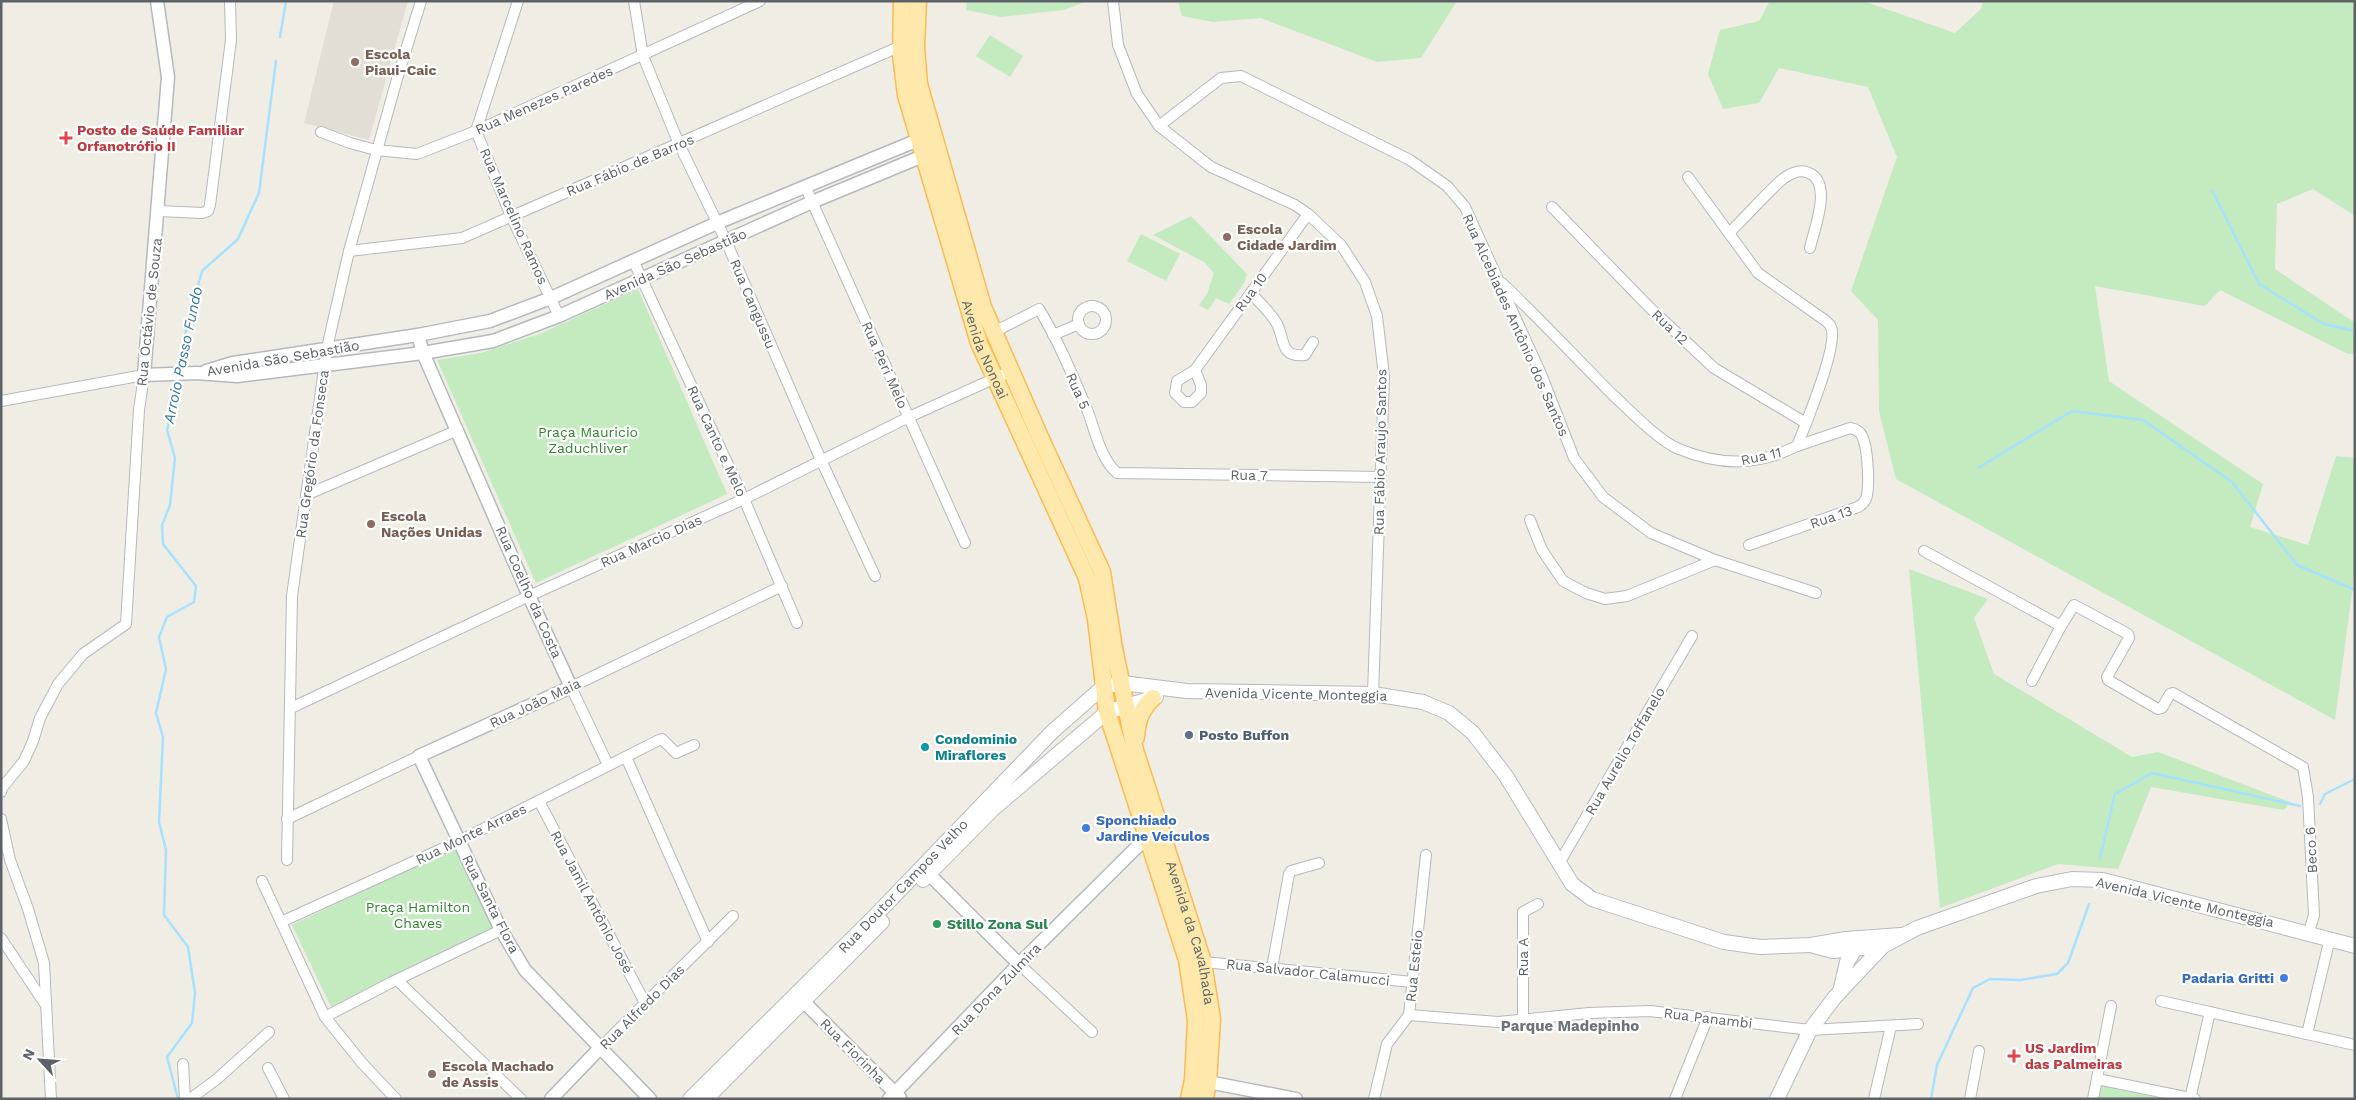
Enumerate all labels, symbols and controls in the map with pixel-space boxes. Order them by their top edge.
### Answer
place label: Escola Piaui-Caic [365,46,436,78]
marker: Escola Piaui-Caic [349,56,361,68]
street label: Rua Menezes Paredes [473,62,615,138]
place label: Posto de Saúde Familiar Orfanotrófio II [77,122,244,154]
marker: Posto de Saúde Familiar Orfanotrófio II [59,131,73,145]
street label: Rua Fábio de Barros [564,131,696,199]
street label: Rua Marcelino Ramos [477,145,551,287]
street label: Rua Alcebiades Antônio dos Santos [1460,211,1572,439]
place label: Escola Cidade Jardim [1237,221,1337,253]
street label: Avenida São Sebastião [601,225,749,303]
marker: Escola Cidade Jardim [1221,231,1233,243]
street label: Rua Octávio de Souza [133,237,165,387]
street label: Rua Cangussu [727,257,779,351]
street label: Rua 10 [1232,269,1270,315]
water label: Arroio Passo Fundo [159,285,206,426]
street label: Avenida Nonoai [959,298,1012,401]
street label: Rua 12 [1649,306,1691,348]
street label: Rua Peri Melo [859,319,911,411]
street label: Avenida São Sebastião [205,337,361,379]
street label: Rua Gregório da Fonseca [292,369,332,539]
street label: Rua Fábio Araujo Santos [1371,369,1389,535]
street label: Rua 5 [1063,370,1093,412]
street label: Rua Canto e Melo [684,383,750,499]
park label: Praça Mauricio Zaduchliver [538,424,638,456]
street label: Rua 11 [1739,444,1783,468]
street label: Rua 7 [1230,467,1268,483]
street label: Rua 13 [1808,502,1854,532]
place label: Escola Nações Unidas [381,508,483,540]
street label: Rua Marcio Dias [598,511,704,571]
marker: Escola Nações Unidas [365,518,377,530]
street label: Rua Coelho da Costa [493,524,565,661]
street label: Rua João Maia [487,675,583,731]
street label: Avenida Vicente Monteggia [1205,684,1387,704]
street label: Rua Aurelio Toffanelo [1582,684,1668,818]
place label: Posto Buffon [1199,727,1289,743]
marker: Posto Buffon [1183,729,1195,741]
place label: Condominio Miraflores [935,731,1017,763]
marker: Condominio Miraflores [919,741,931,753]
street label: Rua Monte Arraes [413,800,529,868]
place label: Sponchiado Jardine Veículos [1096,812,1210,844]
street label: Rua Doutor Campos Velho [835,816,971,956]
marker: Sponchiado Jardine Veículos [1080,822,1092,834]
street label: Beco 6 [2302,826,2320,874]
street label: Rua Jamil Antônio José [547,828,637,976]
street label: Rua Santa Flora [459,852,523,956]
street label: Avenida da Cavalhada [1163,859,1218,1006]
street label: Avenida Vicente Monteggia [2094,874,2276,930]
park label: Praça Hamilton Chaves [366,899,470,931]
place label: Stillo Zona Sul [947,916,1048,932]
marker: Stillo Zona Sul [931,918,943,930]
street label: Rua Esteio [1402,929,1426,1003]
street label: Rua A [1515,938,1531,976]
street label: Rua Dona Zulmira [948,940,1044,1038]
street label: Rua Salvador Calamucci [1225,955,1391,989]
street label: Rua Alfredo Dias [596,961,688,1053]
place label: Padaria Gritti [2182,970,2274,986]
marker: Padaria Gritti [2278,972,2290,984]
street label: Rua Panambi [1663,1005,1753,1031]
street label: Rua Fiorinha [817,1015,889,1087]
district label: Parque Madepinho [1501,1017,1639,1035]
north arrow [15,1035,65,1085]
place label: US Jardim das Palmeiras [2025,1040,2123,1072]
text: N [19,1046,38,1062]
marker: US Jardim das Palmeiras [2007,1049,2021,1063]
place label: Escola Machado de Assis [442,1058,554,1090]
marker: Escola Machado de Assis [426,1068,438,1080]

